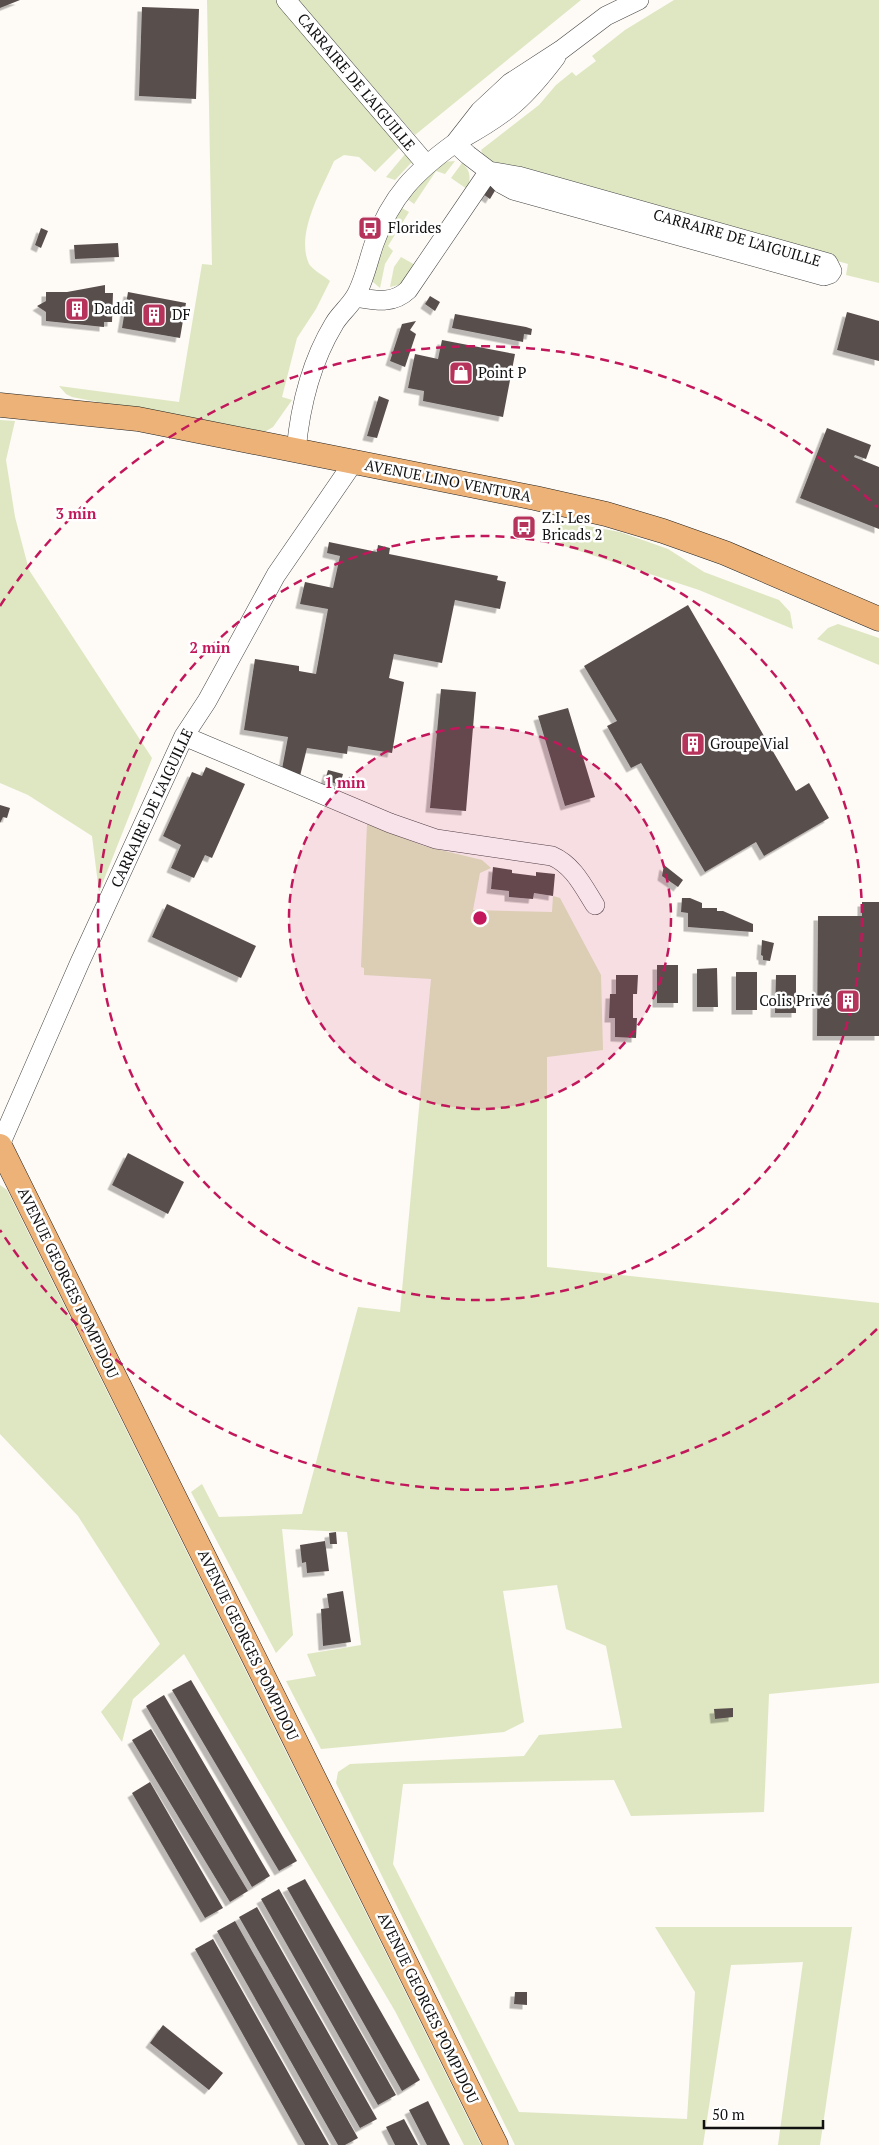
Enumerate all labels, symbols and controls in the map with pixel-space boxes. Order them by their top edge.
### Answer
street label: CARRAIRE DE L'AIGUILLE [293,9,420,154]
street label: CARRAIRE DE L'AIGUILLE [651,204,823,271]
bus stop icon: Florides [357,215,383,241]
place label: Florides [388,217,442,237]
building icon: Daddi [64,296,90,322]
place label: Daddi [94,298,133,318]
building icon: DF [141,302,167,328]
place label: DF [172,304,191,324]
shop icon: Point P [448,360,474,386]
place label: Point P [478,362,526,382]
street label: AVENUE LINO VENTURA [363,454,534,506]
text: 3 min [55,503,97,523]
place label: Z.I. Les Bricads 2 [542,507,603,544]
bus stop icon: Z.I. Les Bricads 2 [511,514,537,540]
text: 2 min [189,637,231,657]
street label: CARRAIRE DE L'AIGUILLE [105,725,197,890]
building icon: Groupe Vial [680,731,706,757]
place label: Groupe Vial [710,733,789,753]
text: 1 min [324,772,366,792]
centre of rings [471,909,489,927]
building icon: Colis Privé [835,988,861,1014]
place label: Colis Privé [759,990,830,1010]
street label: AVENUE GEORGES POMPIDOU [14,1184,124,1381]
street label: AVENUE GEORGES POMPIDOU [194,1546,304,1743]
street label: AVENUE GEORGES POMPIDOU [374,1909,484,2106]
scale bar [704,2098,823,2130]
text: 50 m [712,2104,745,2124]

